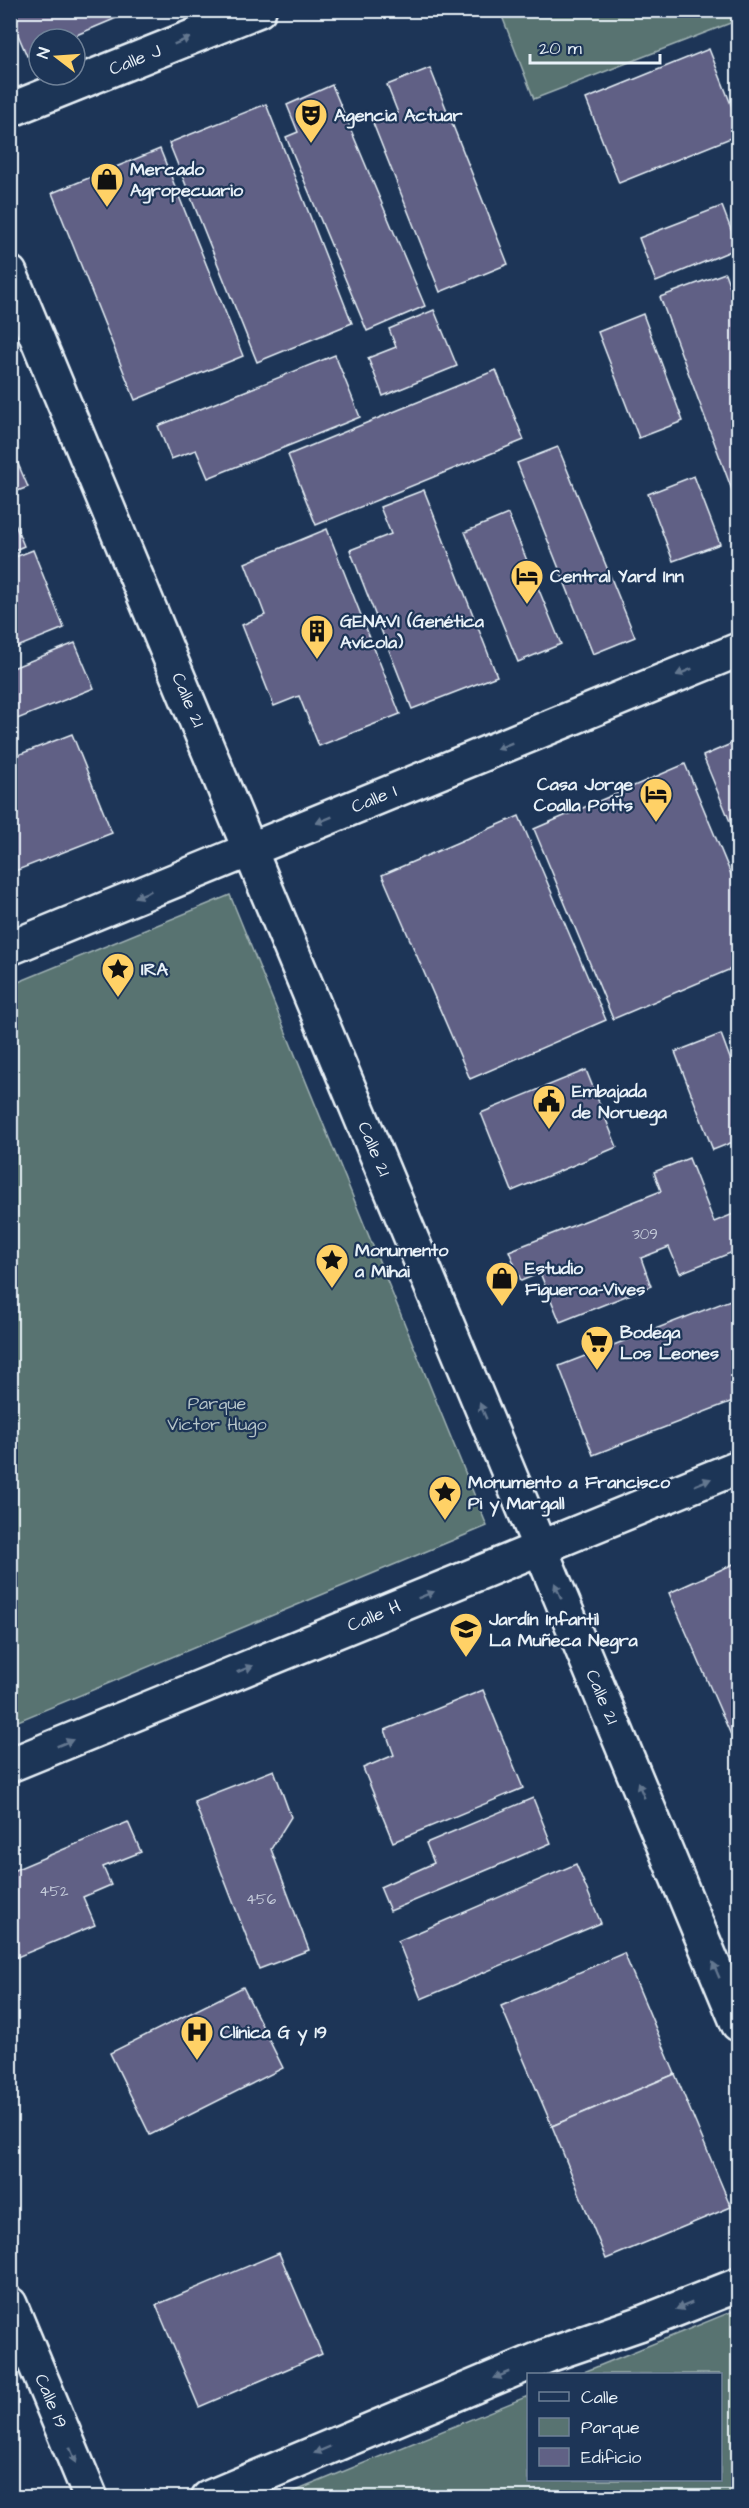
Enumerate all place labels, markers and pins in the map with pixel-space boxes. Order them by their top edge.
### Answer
theatre icon: Agencia Actuar [293,97,329,144]
place label: Agencia Actuar [334,103,463,129]
place label: Mercado Agropecuario [130,157,244,204]
shop icon: Mercado Agropecuario [89,161,125,208]
hotel icon: Central Yard Inn [509,558,545,605]
place label: Central Yard Inn [550,564,684,589]
place label: GENAVI (Genética Avícola) [340,609,485,655]
building icon: GENAVI (Genética Avícola) [299,613,335,660]
place label: Casa Jorge Coalla Potts [534,772,633,818]
hotel icon: Casa Jorge Coalla Potts [638,776,674,823]
place icon: IRA [100,951,136,998]
place label: IRA [141,957,169,982]
place label: Embajada de Noruega [571,1079,668,1126]
public building icon: Embajada de Noruega [531,1083,567,1130]
place label: Monumento a Mihai [354,1238,449,1284]
place icon: Monumento a Mihai [314,1242,350,1289]
place label: Estudio Figueroa-Vives [525,1256,645,1303]
shop icon: Estudio Figueroa-Vives [484,1260,520,1307]
place label: Bodega Los Leones [620,1320,719,1366]
supermarket icon: Bodega Los Leones [579,1324,615,1371]
place label: Monumento a Francisco Pi y Margall [468,1470,671,1517]
place icon: Monumento a Francisco Pi y Margall [427,1474,463,1521]
place label: Jardín Infantil La Muñeca Negra [488,1607,639,1654]
school or university icon: Jardín Infantil La Muñeca Negra [448,1611,484,1658]
hospital icon: Clínica G y 19 [179,2014,215,2061]
place label: Clínica G y 19 [220,2020,327,2046]

